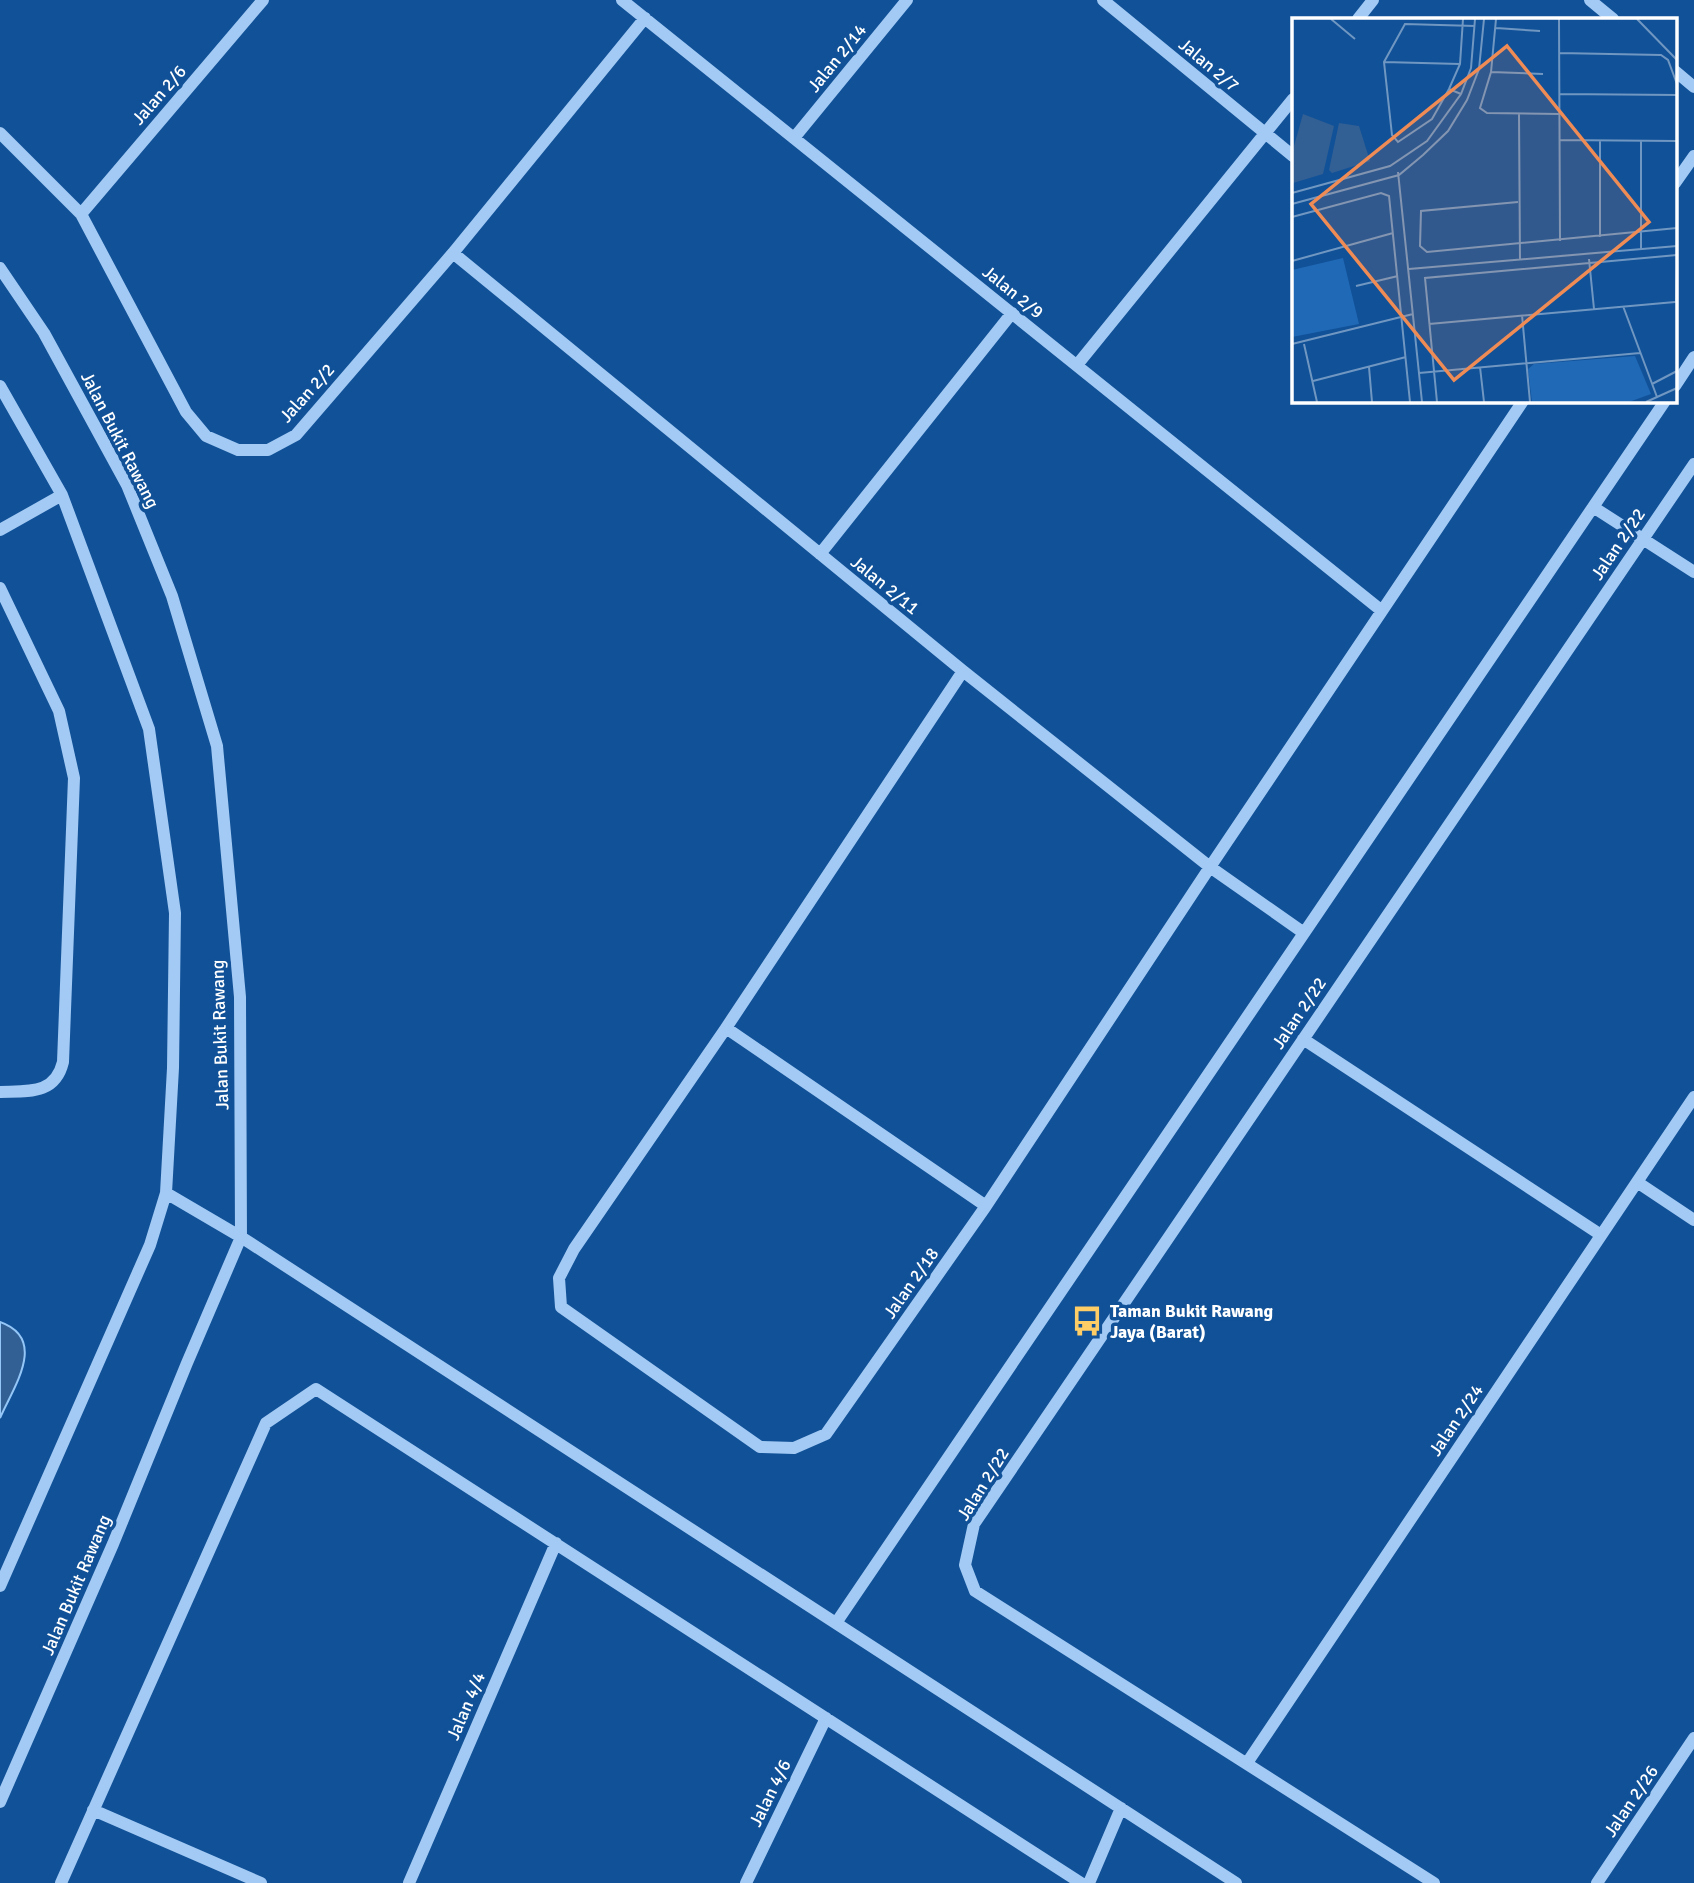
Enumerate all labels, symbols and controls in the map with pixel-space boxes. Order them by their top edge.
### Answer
inset map [1292,18,1676,402]
street label: Jalan 2/14 [803,19,871,97]
street label: Jalan 2/7 [1174,33,1244,97]
street label: Jalan 2/6 [127,61,191,129]
street label: Jalan 2/9 [978,261,1048,323]
street label: Jalan 2/2 [275,359,339,427]
street label: Jalan Bukit Rawang [76,368,164,512]
street label: Jalan 2/22 [1586,504,1650,584]
street label: Jalan 2/11 [846,551,924,619]
street label: Jalan Bukit Rawang [206,959,234,1111]
street label: Jalan 2/22 [1267,973,1331,1053]
street label: Jalan 2/18 [879,1243,943,1323]
place label: Taman Bukit Rawang Jaya (Barat) [1110,1300,1274,1343]
bus stop icon: Taman Bukit Rawang Jaya (Barat) [1070,1304,1104,1338]
street label: Jalan 2/24 [1424,1380,1488,1460]
street label: Jalan 2/22 [952,1444,1014,1524]
street label: Jalan Bukit Rawang [36,1511,116,1659]
street label: Jalan 4/4 [442,1668,490,1743]
street label: Jalan 4/6 [744,1756,796,1830]
street label: Jalan 2/26 [1599,1761,1663,1841]

